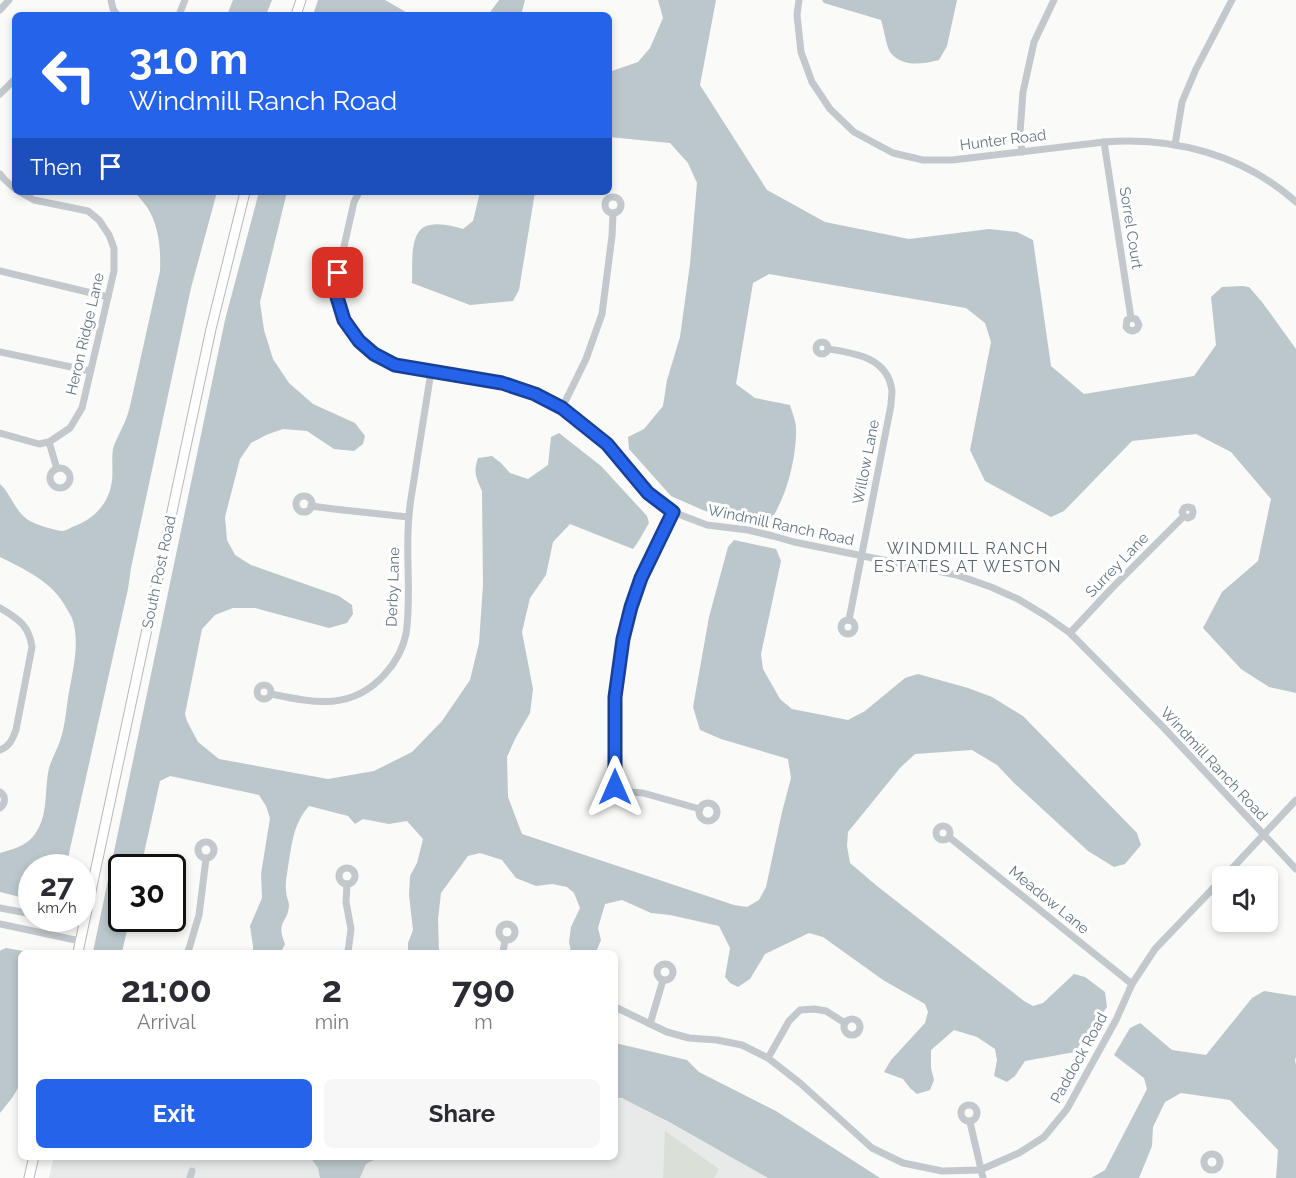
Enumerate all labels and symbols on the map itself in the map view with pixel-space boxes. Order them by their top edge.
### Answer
street label: Hunter Road [959,126,1047,154]
street label: Sorrel Court [1116,186,1146,270]
pin [312,247,363,298]
street label: Heron Ridge Lane [62,271,108,397]
street label: Willow Lane [849,418,883,506]
street label: Windmill Ranch Road [706,501,856,549]
street label: South Post Road [138,514,180,630]
street label: Surrey Lane [1082,529,1152,601]
district label: WINDMILL RANCH ESTATES AT WESTON [874,539,1062,576]
street label: Derby Lane [383,547,403,627]
street label: Windmill Ranch Road [1157,703,1271,825]
position arrow [583,755,647,819]
speed limit sign: 30 [108,854,186,932]
street label: Meadow Lane [1005,862,1093,938]
street label: Paddock Road [1047,1009,1111,1107]

